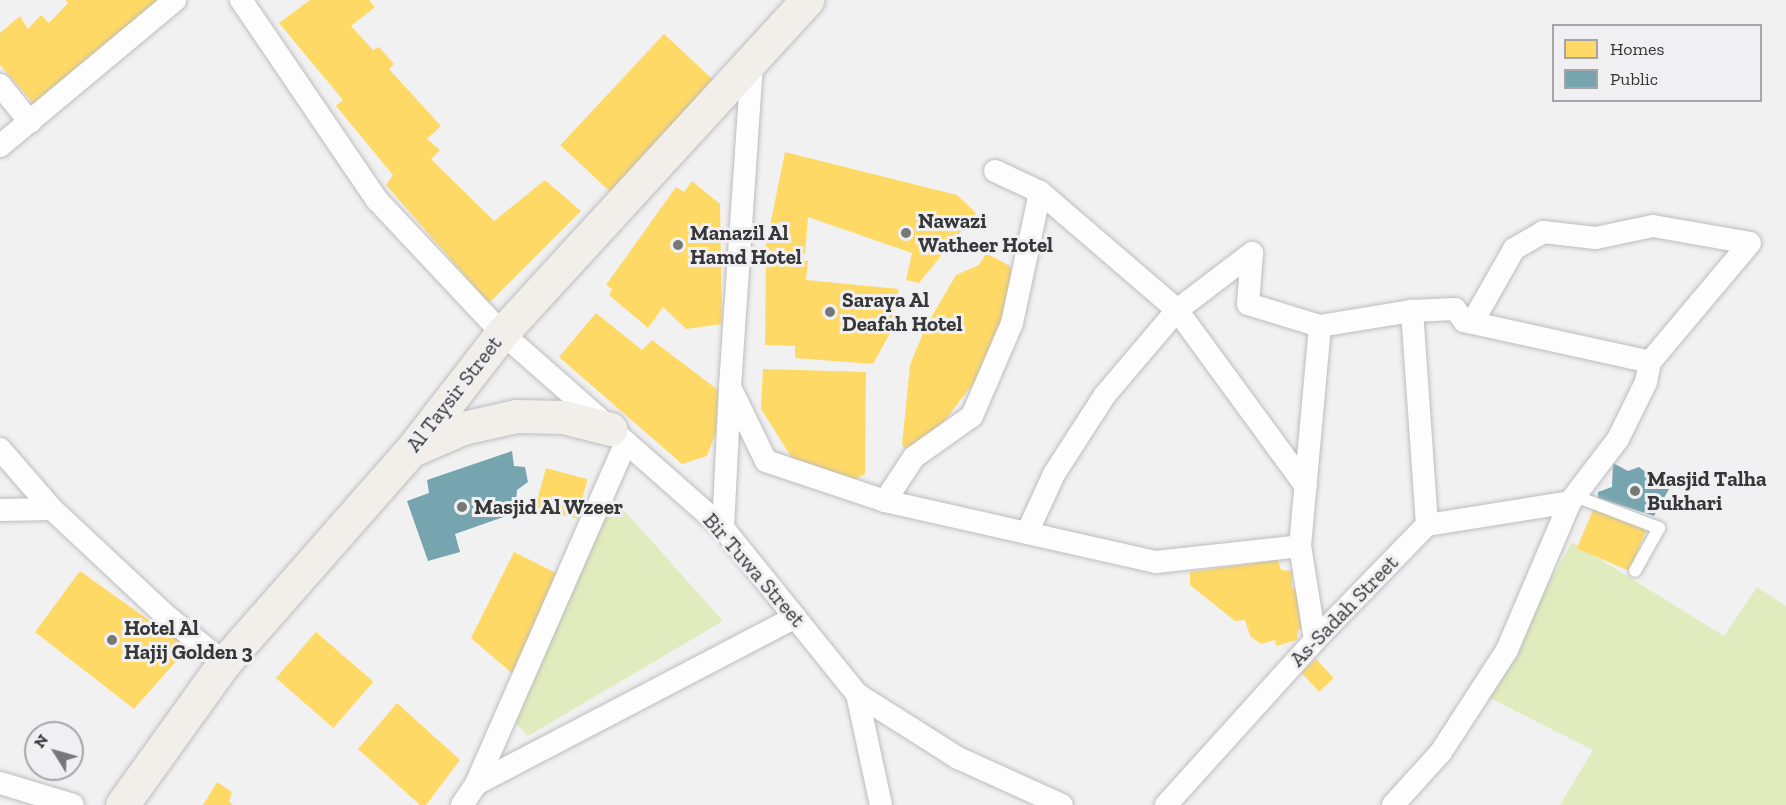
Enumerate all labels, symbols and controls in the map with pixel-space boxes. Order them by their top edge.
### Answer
legend [1552,24,1762,102]
text: Homes [1610,38,1664,60]
text: Public [1610,68,1658,90]
place label: Nawazi Watheer Hotel [918,208,1053,258]
place label: Manazil Al Hamd Hotel [690,220,802,270]
marker: Nawazi Watheer Hotel [899,226,913,240]
marker: Manazil Al Hamd Hotel [671,238,685,252]
place label: Saraya Al Deafah Hotel [842,287,962,337]
marker: Saraya Al Deafah Hotel [823,305,837,319]
street label: Al Taysir Street [401,331,507,457]
place label: Masjid Talha Bukhari [1647,466,1767,516]
marker: Masjid Talha Bukhari [1628,484,1642,498]
place label: Masjid Al Wzeer [474,494,624,520]
marker: Masjid Al Wzeer [455,500,469,514]
street label: Bir Tuwa Street [698,508,810,632]
street label: As-Sadah Street [1285,550,1403,672]
place label: Hotel Al Hajij Golden 3 [124,615,253,665]
marker: Hotel Al Hajij Golden 3 [105,633,119,647]
north arrow [24,721,84,781]
text: N [30,730,52,752]

